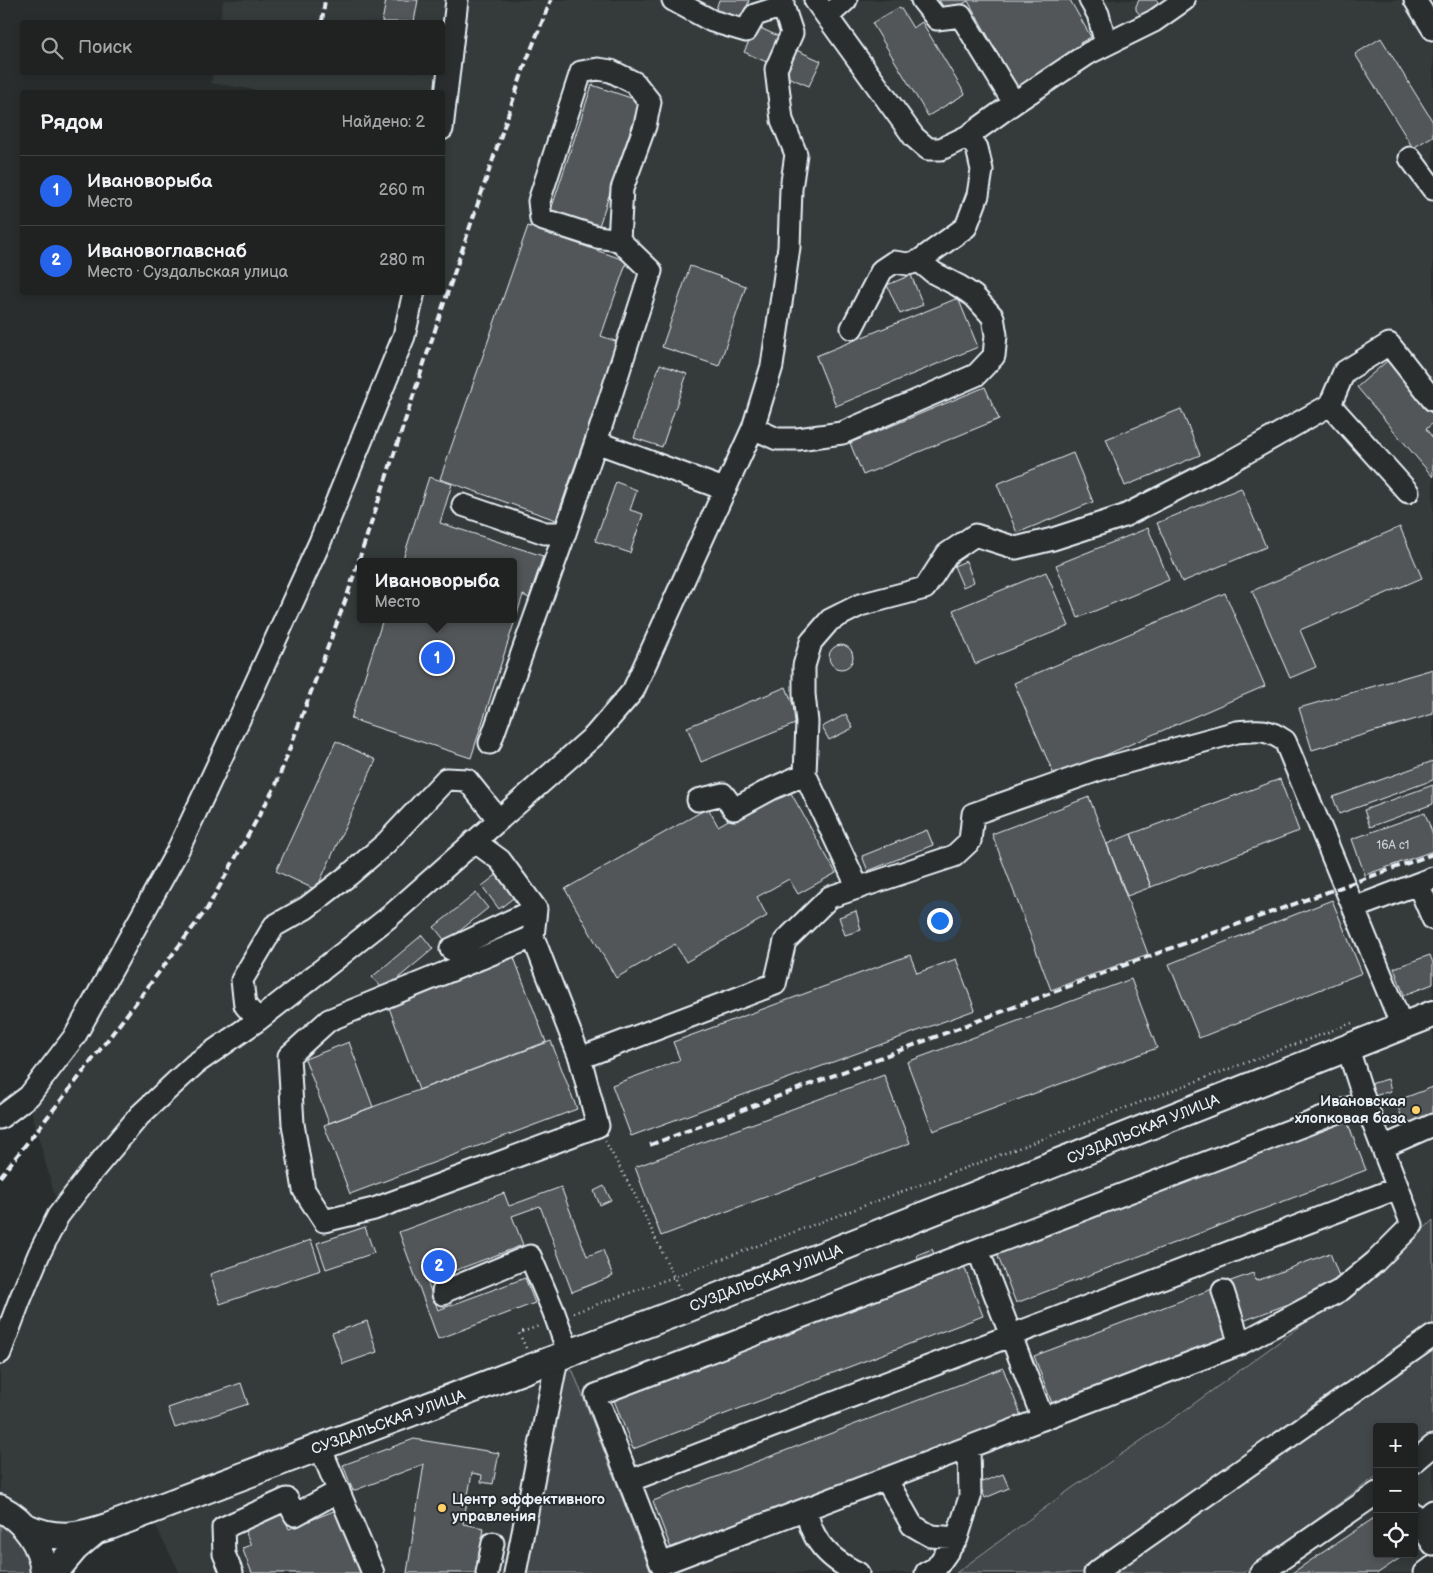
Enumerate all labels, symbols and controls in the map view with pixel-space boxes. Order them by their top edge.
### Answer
search box [20,20,445,75]
icon: search [38,34,66,62]
text: Поиск [78,36,132,59]
text: Рядом [40,110,103,135]
text: Найдено: 2 [341,113,425,132]
text: Ивановорыба [87,170,212,193]
text: 1 [53,181,59,200]
text: 260 m [379,181,425,200]
text: Место [87,193,133,212]
text: Ивановоглавснаб [87,240,247,263]
text: 2 [51,251,61,270]
text: 280 m [379,251,425,270]
text: Место · Суздальская улица [87,263,288,282]
popup [357,558,517,623]
text: Ивановорыба [374,570,500,593]
text: Место [374,593,420,612]
pin: 1 [421,639,453,677]
house number: 16А с1 [1376,838,1410,853]
your location [927,908,953,934]
street label: СУЗДАЛЬСКАЯ УЛИЦА [1064,1090,1223,1169]
place label: Ивановская хлопковая база [1295,1092,1406,1128]
marker: Ивановская хлопковая база [1410,1104,1422,1116]
street label: СУЗДАЛЬСКАЯ УЛИЦА [687,1240,846,1316]
pin: 2 [423,1247,455,1285]
street label: СУЗДАЛЬСКАЯ УЛИЦА [309,1385,469,1459]
map controls [1373,1423,1418,1558]
button: + [1373,1423,1418,1468]
button: − [1373,1468,1418,1513]
place label: Центр эффективного управления [452,1490,605,1526]
marker: Центр эффективного управления [436,1502,448,1514]
button: locate [1373,1513,1418,1558]

